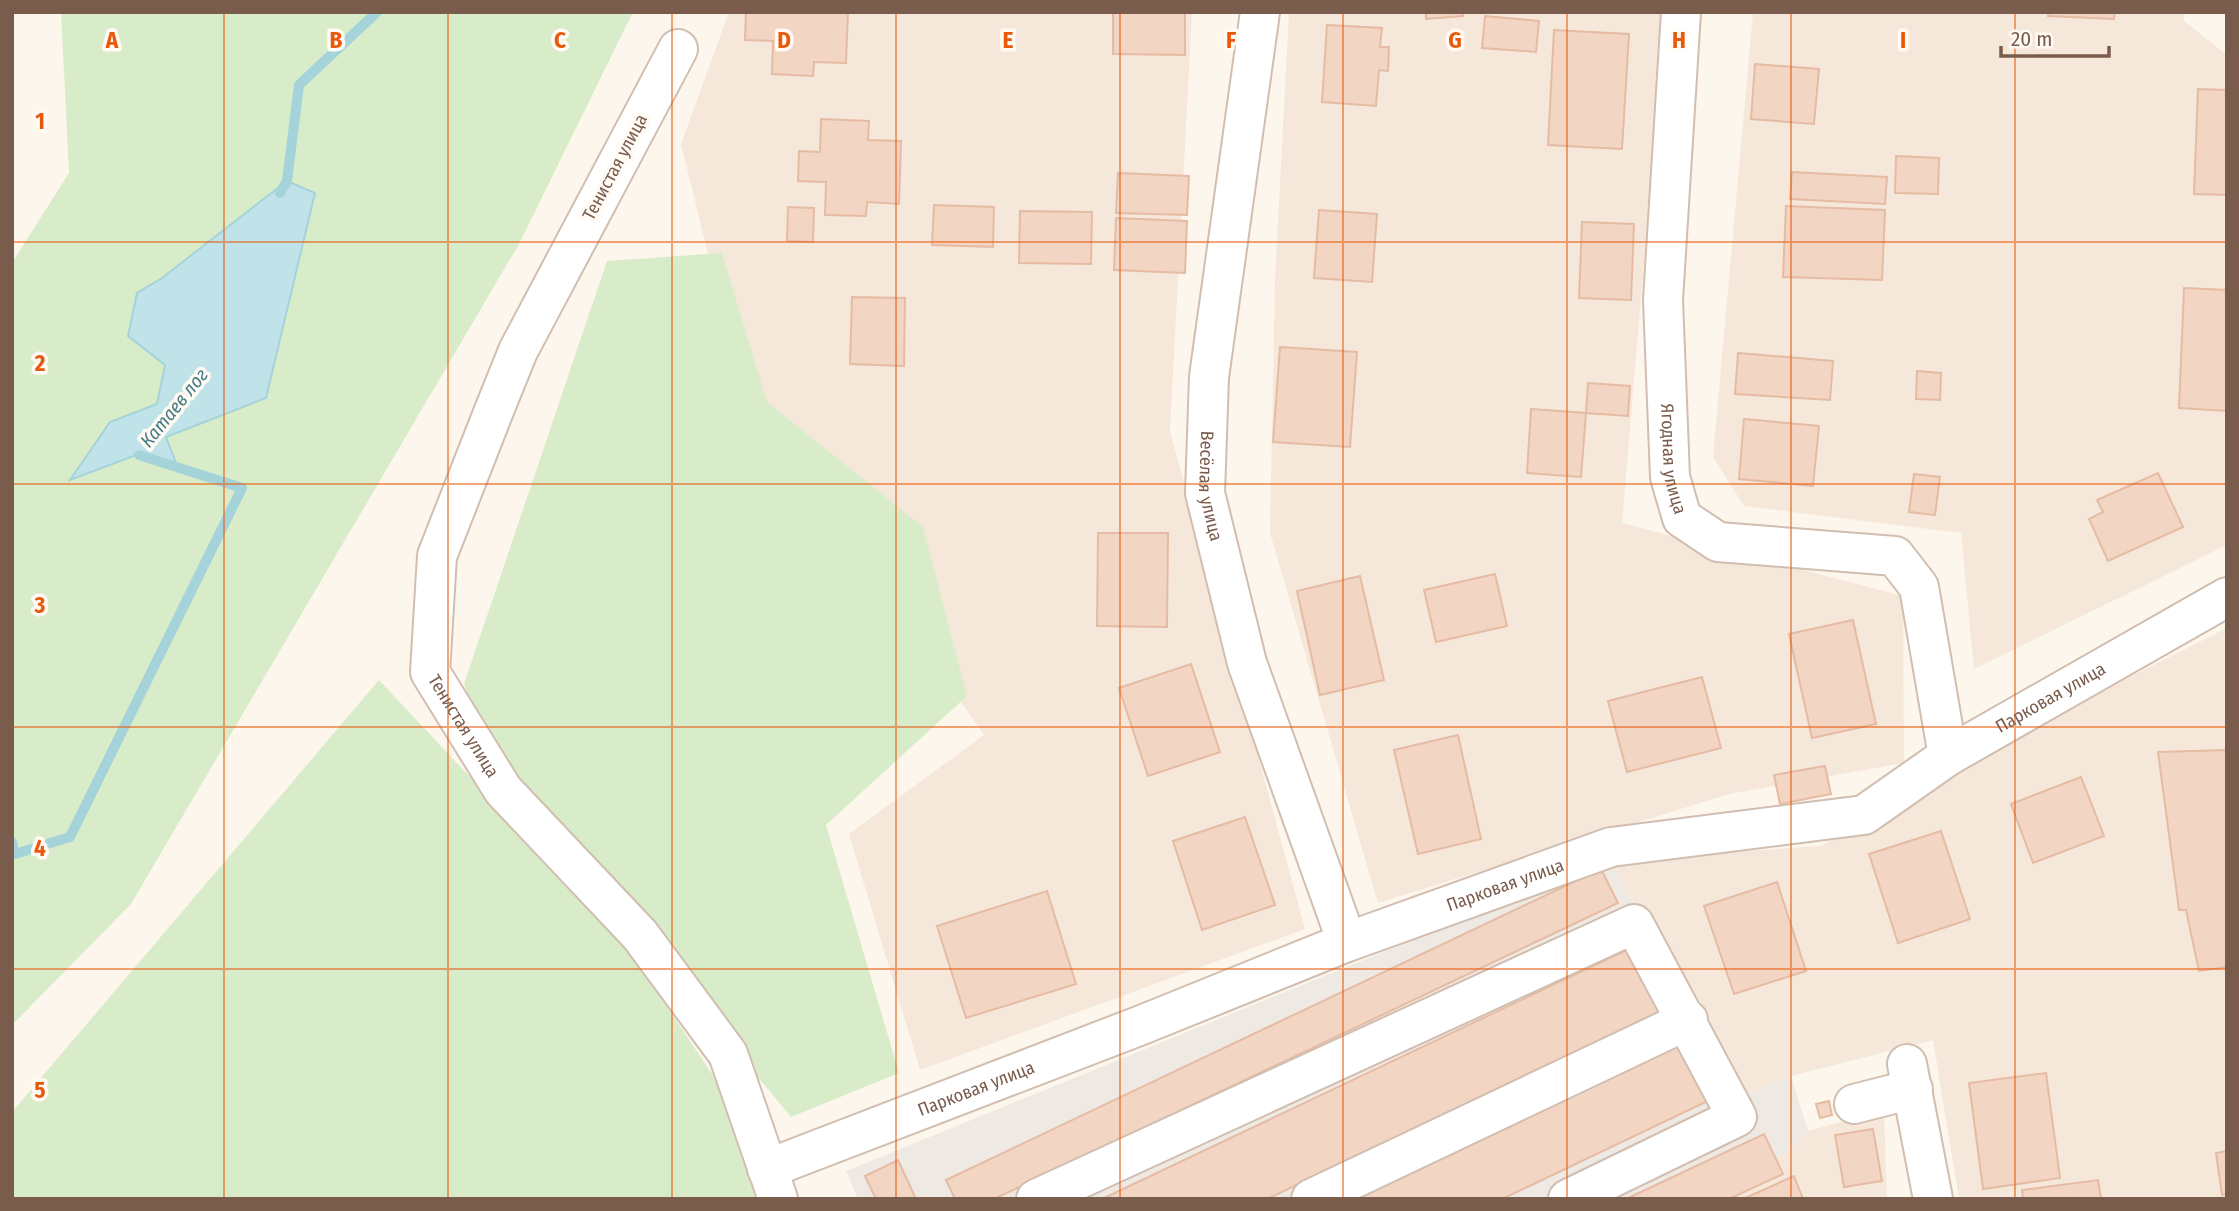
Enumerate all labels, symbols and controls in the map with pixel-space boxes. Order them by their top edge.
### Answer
scale bar [2001,14,2110,58]
text: A [105,26,119,54]
text: B [330,26,343,54]
text: C [554,26,566,54]
text: D [777,26,791,54]
text: E [1003,26,1014,54]
text: F [1226,26,1236,54]
text: G [1448,26,1462,54]
text: H [1672,26,1686,54]
text: I [1900,26,1906,54]
text: 20 m [2011,26,2052,52]
text: 1 [35,107,45,135]
street label: Тенистая улица [578,110,652,224]
text: 2 [34,349,46,377]
water label: Катаев лог [135,364,213,452]
street label: Ягодная улица [1656,403,1691,517]
street label: Весёлая улица [1194,430,1227,543]
text: 3 [34,591,46,619]
street label: Парковая улица [1992,658,2109,738]
street label: Тенистая улица [423,671,504,782]
text: 4 [34,834,46,862]
street label: Парковая улица [1444,854,1567,916]
street label: Парковая улица [915,1056,1038,1121]
text: 5 [34,1076,46,1104]

